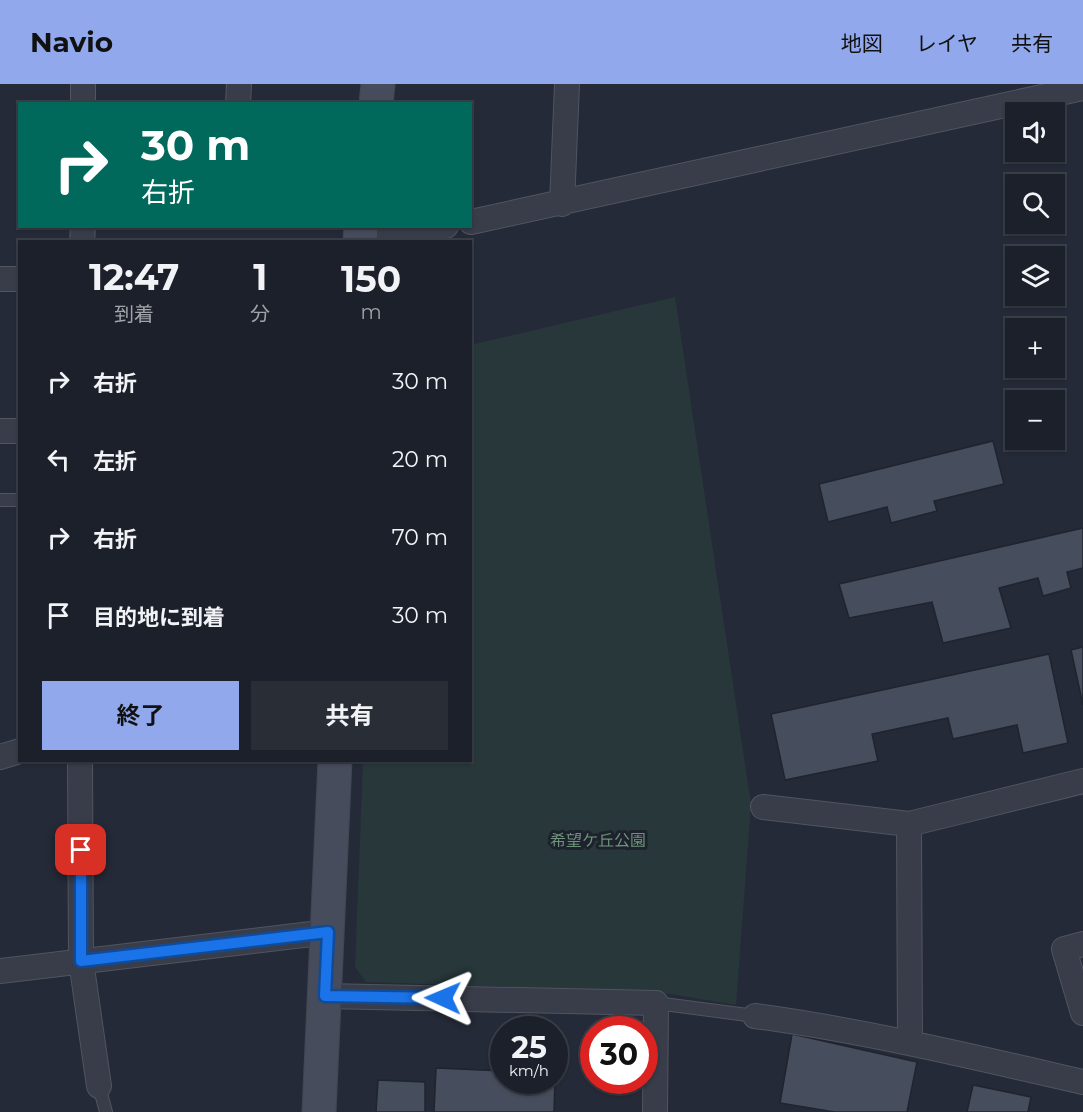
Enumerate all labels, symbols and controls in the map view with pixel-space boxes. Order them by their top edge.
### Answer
text: Navio [30,25,113,59]
text: 地図 [841,31,883,56]
text: レイヤ [916,31,978,56]
text: 共有 [1011,31,1053,56]
map controls [1005,102,1065,450]
button: sound [1005,102,1065,162]
text: 30 m [141,119,250,171]
icon: right [42,126,120,204]
button: search [1005,174,1065,234]
text: 右折 [141,176,195,209]
button: layers [1005,246,1065,306]
text: 12:47 [89,255,179,299]
text: 1 [253,255,267,299]
text: 150 [341,257,401,301]
text: m [360,300,382,324]
text: 到着 [114,302,154,326]
text: 分 [250,302,270,326]
button: + [1005,318,1065,378]
icon: right [42,365,75,398]
text: 30 m [392,368,448,395]
text: 右折 [93,370,137,397]
button: − [1005,390,1065,450]
icon: left [42,443,75,476]
text: 20 m [392,446,448,473]
text: 左折 [93,448,137,475]
icon: right [42,521,75,554]
text: 70 m [392,524,448,551]
text: 右折 [93,526,137,553]
icon: arrive [42,599,75,632]
text: 30 m [392,602,448,629]
text: 目的地に到着 [93,604,225,631]
button: 終了 [42,681,239,750]
button: 共有 [251,681,448,750]
pin [55,824,106,875]
park label: 希望ケ丘公園 [550,831,646,850]
icon: arrive [64,833,97,866]
position arrow [411,966,475,1030]
speed limit sign: 30 [580,1016,658,1094]
text: 25 [511,1029,547,1066]
text: km/h [509,1061,549,1080]

